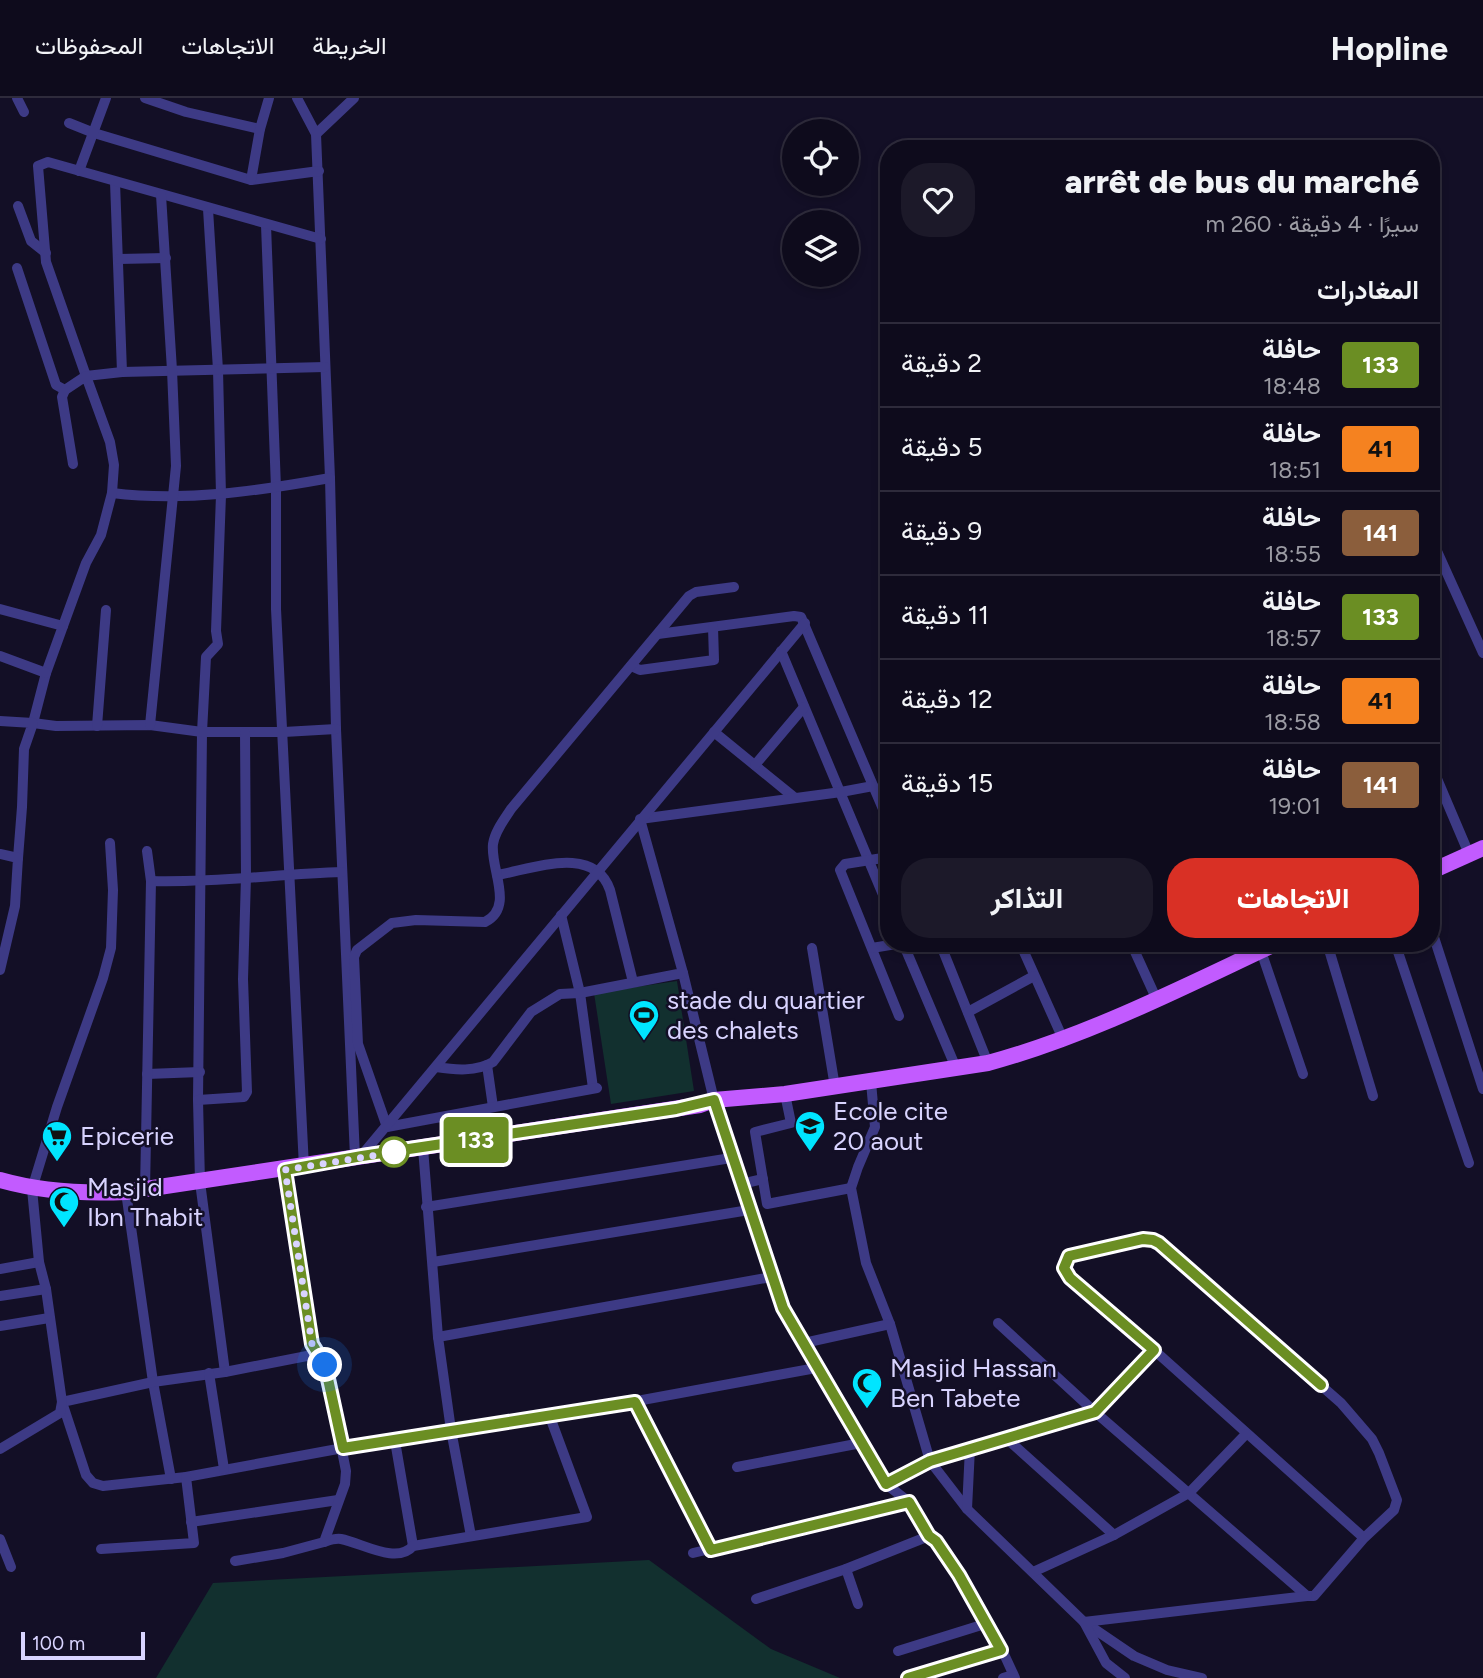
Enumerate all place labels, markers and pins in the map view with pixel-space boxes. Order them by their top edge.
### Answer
place label: stade du quartier des chalets [667,984,865,1046]
sports icon: stade du quartier des chalets [627,998,661,1042]
place label: Ecole cite 20 aout [833,1095,948,1157]
school or university icon: Ecole cite 20 aout [793,1109,827,1153]
supermarket icon: Epicerie [40,1119,74,1163]
place label: Epicerie [80,1120,174,1152]
unlabelled marker [379,1137,409,1167]
place label: Masjid Ibn Thabit [87,1171,204,1233]
mosque icon: Masjid Ibn Thabit [47,1185,81,1229]
place label: Masjid Hassan Ben Tabete [890,1352,1057,1414]
mosque icon: Masjid Hassan Ben Tabete [850,1366,884,1410]

